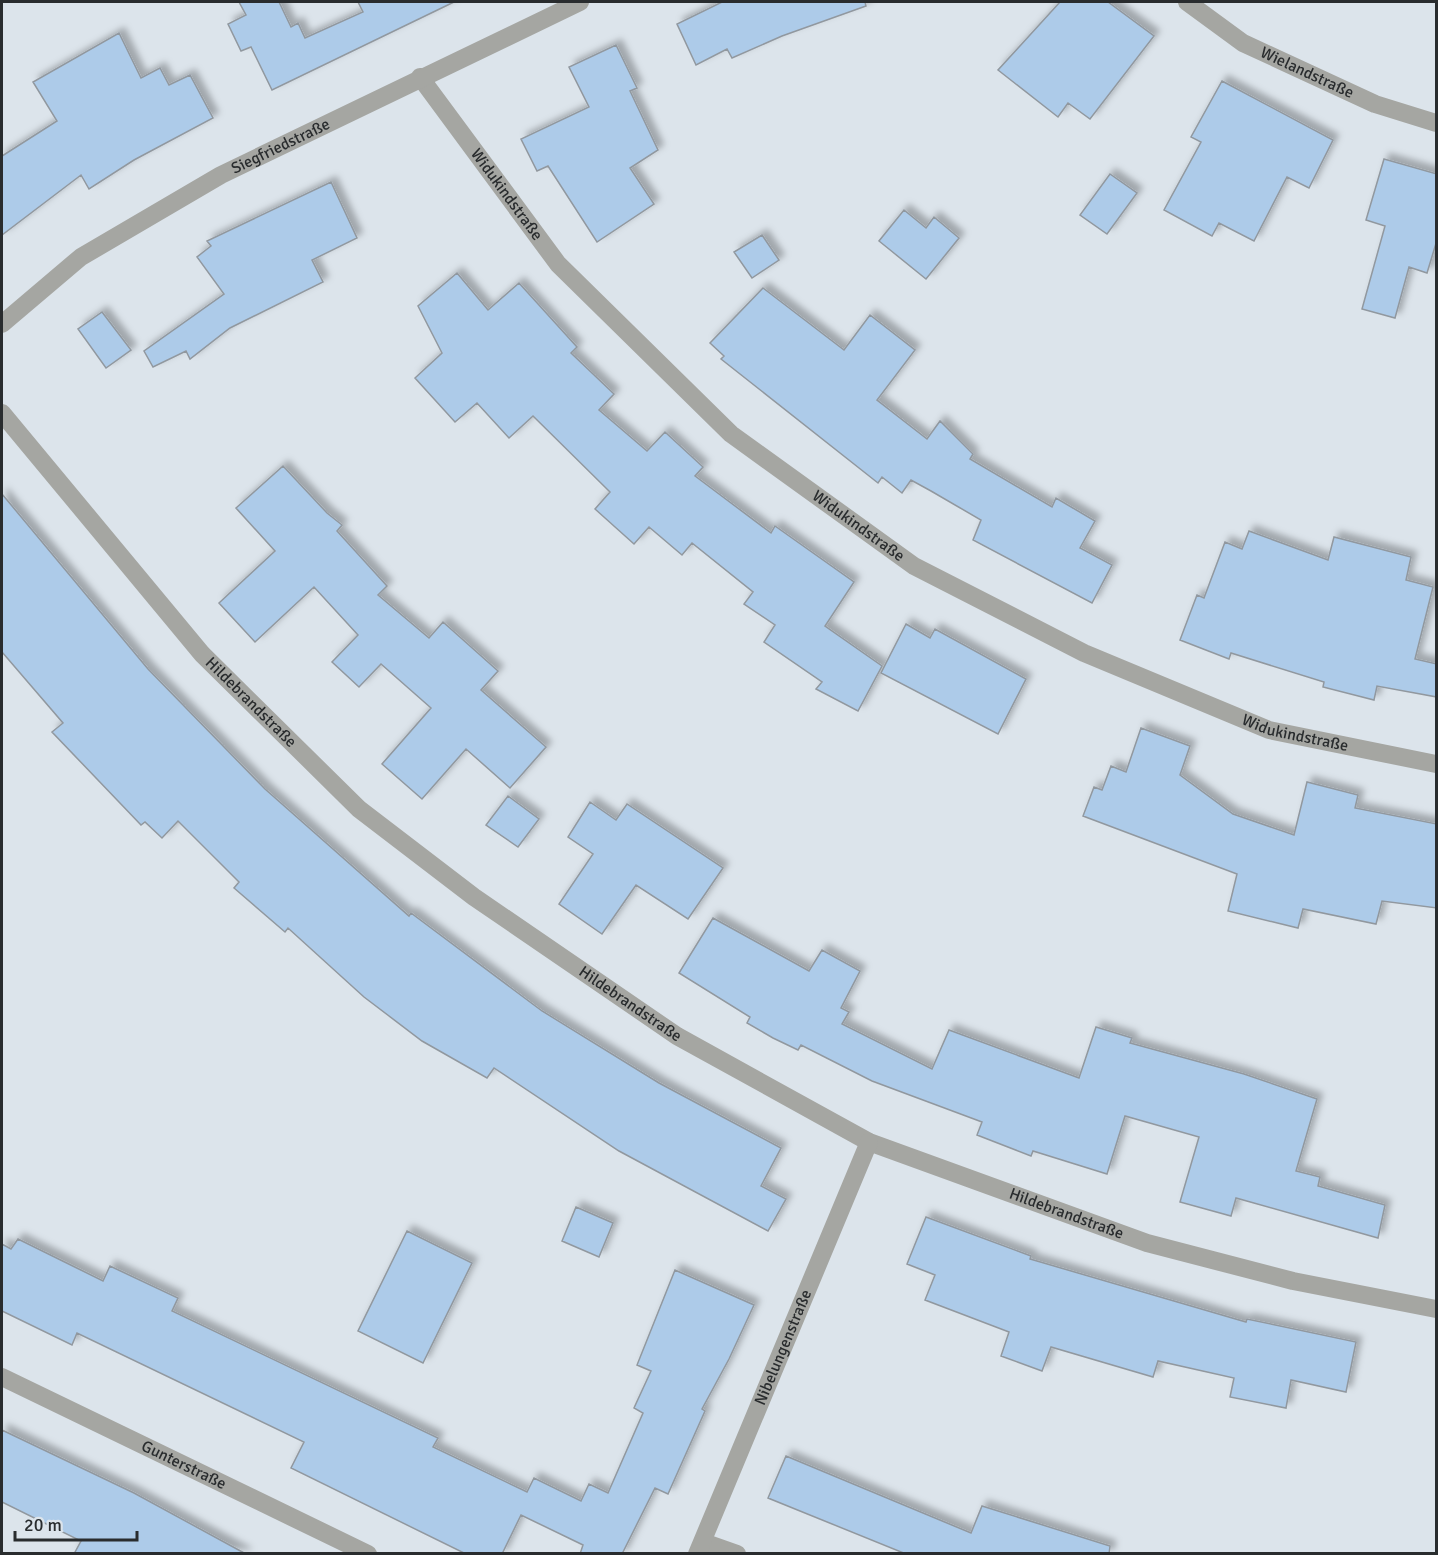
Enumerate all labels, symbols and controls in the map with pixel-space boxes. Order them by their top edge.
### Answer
street label: Wielandstraße [1257,42,1357,103]
street label: Siegfriedstraße [228,114,333,178]
street label: Widukindstraße [466,145,547,244]
street label: Widukindstraße [808,486,909,566]
street label: Hildebrandstraße [201,653,301,752]
street label: Widukindstraße [1239,710,1350,756]
street label: Hildebrandstraße [575,962,686,1046]
street label: Hildebrandstraße [1006,1184,1126,1244]
street label: Nibelungenstraße [750,1286,816,1408]
street label: Gunterstraße [138,1436,230,1494]
scale bar [15,1504,136,1542]
text: 20 m [24,1514,62,1536]

